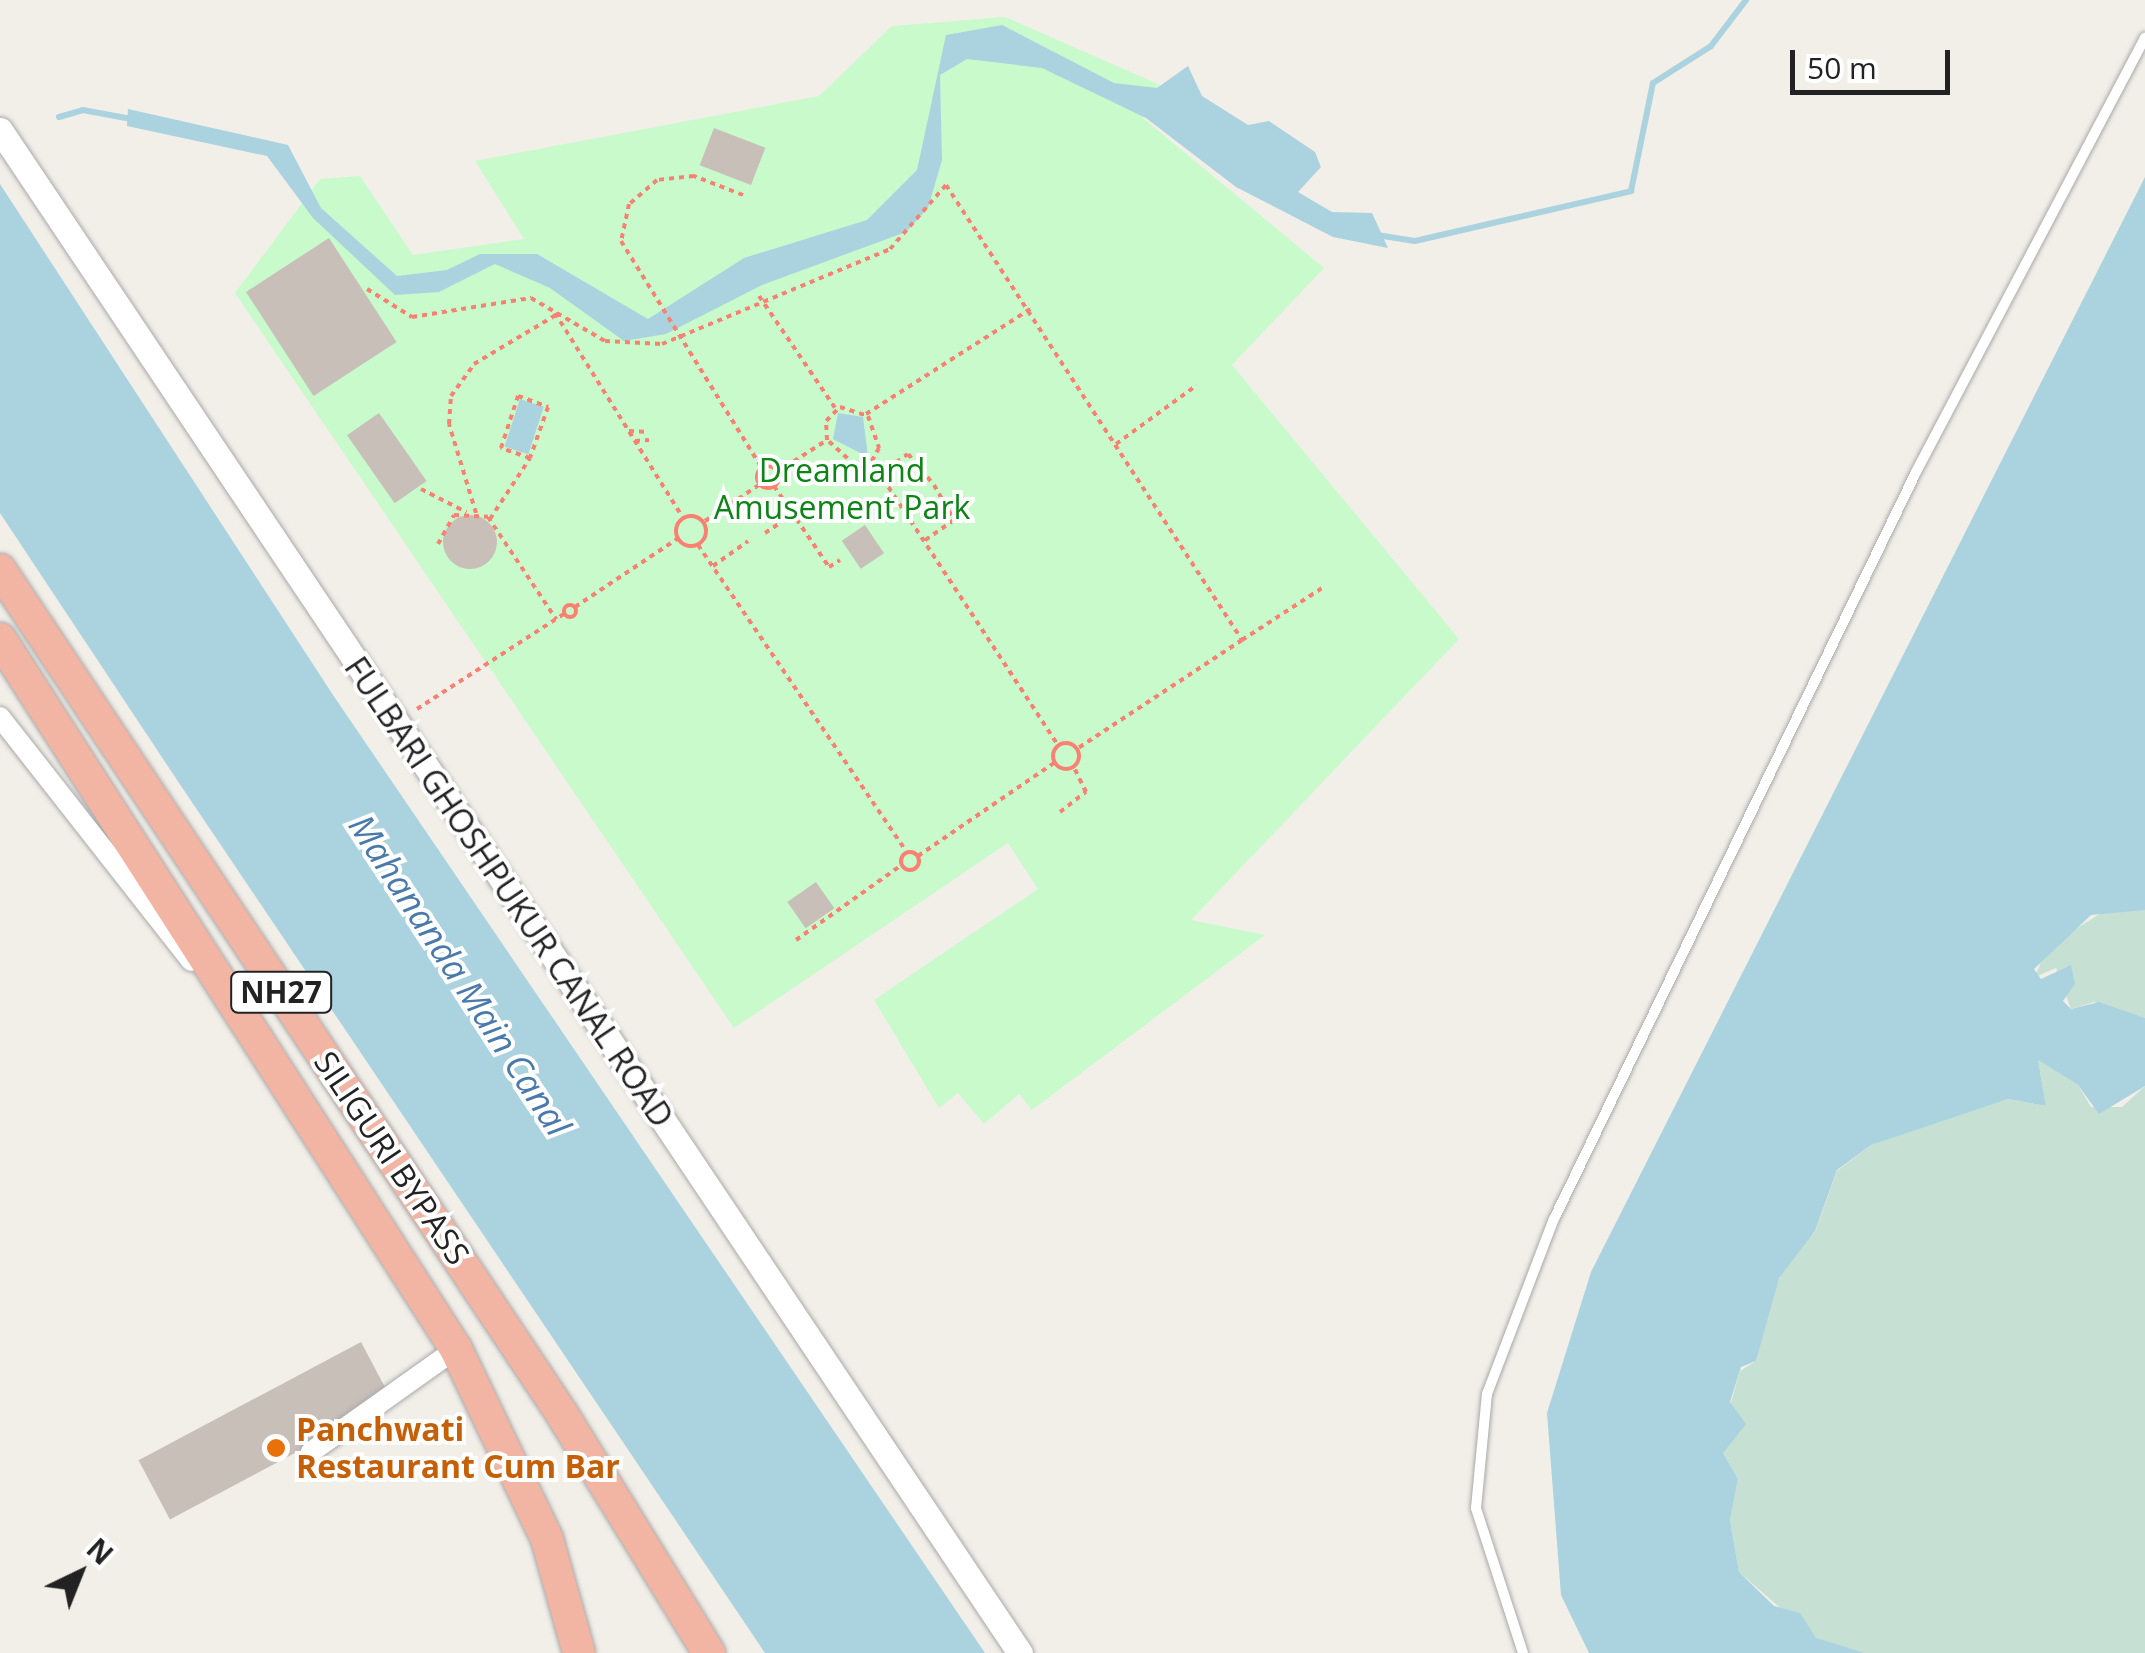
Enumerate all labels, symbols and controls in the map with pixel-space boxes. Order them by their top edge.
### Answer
scale bar [1795,30,1955,92]
text: 50 m [1807,47,1877,88]
park label: Dreamland Amusement Park [714,452,970,527]
street label: FULBARI GHOSHPUKUR CANAL ROAD [337,650,681,1134]
water label: Mahananda Main Canal [340,806,580,1144]
road number: NH27 [228,967,334,1017]
street label: SILIGURI BYPASS [307,1044,477,1272]
place label: Panchwati Restaurant Cum Bar [296,1411,620,1486]
marker: Panchwati Restaurant Cum Bar [265,1437,287,1459]
north arrow [30,1523,130,1623]
text: N [79,1529,122,1573]

